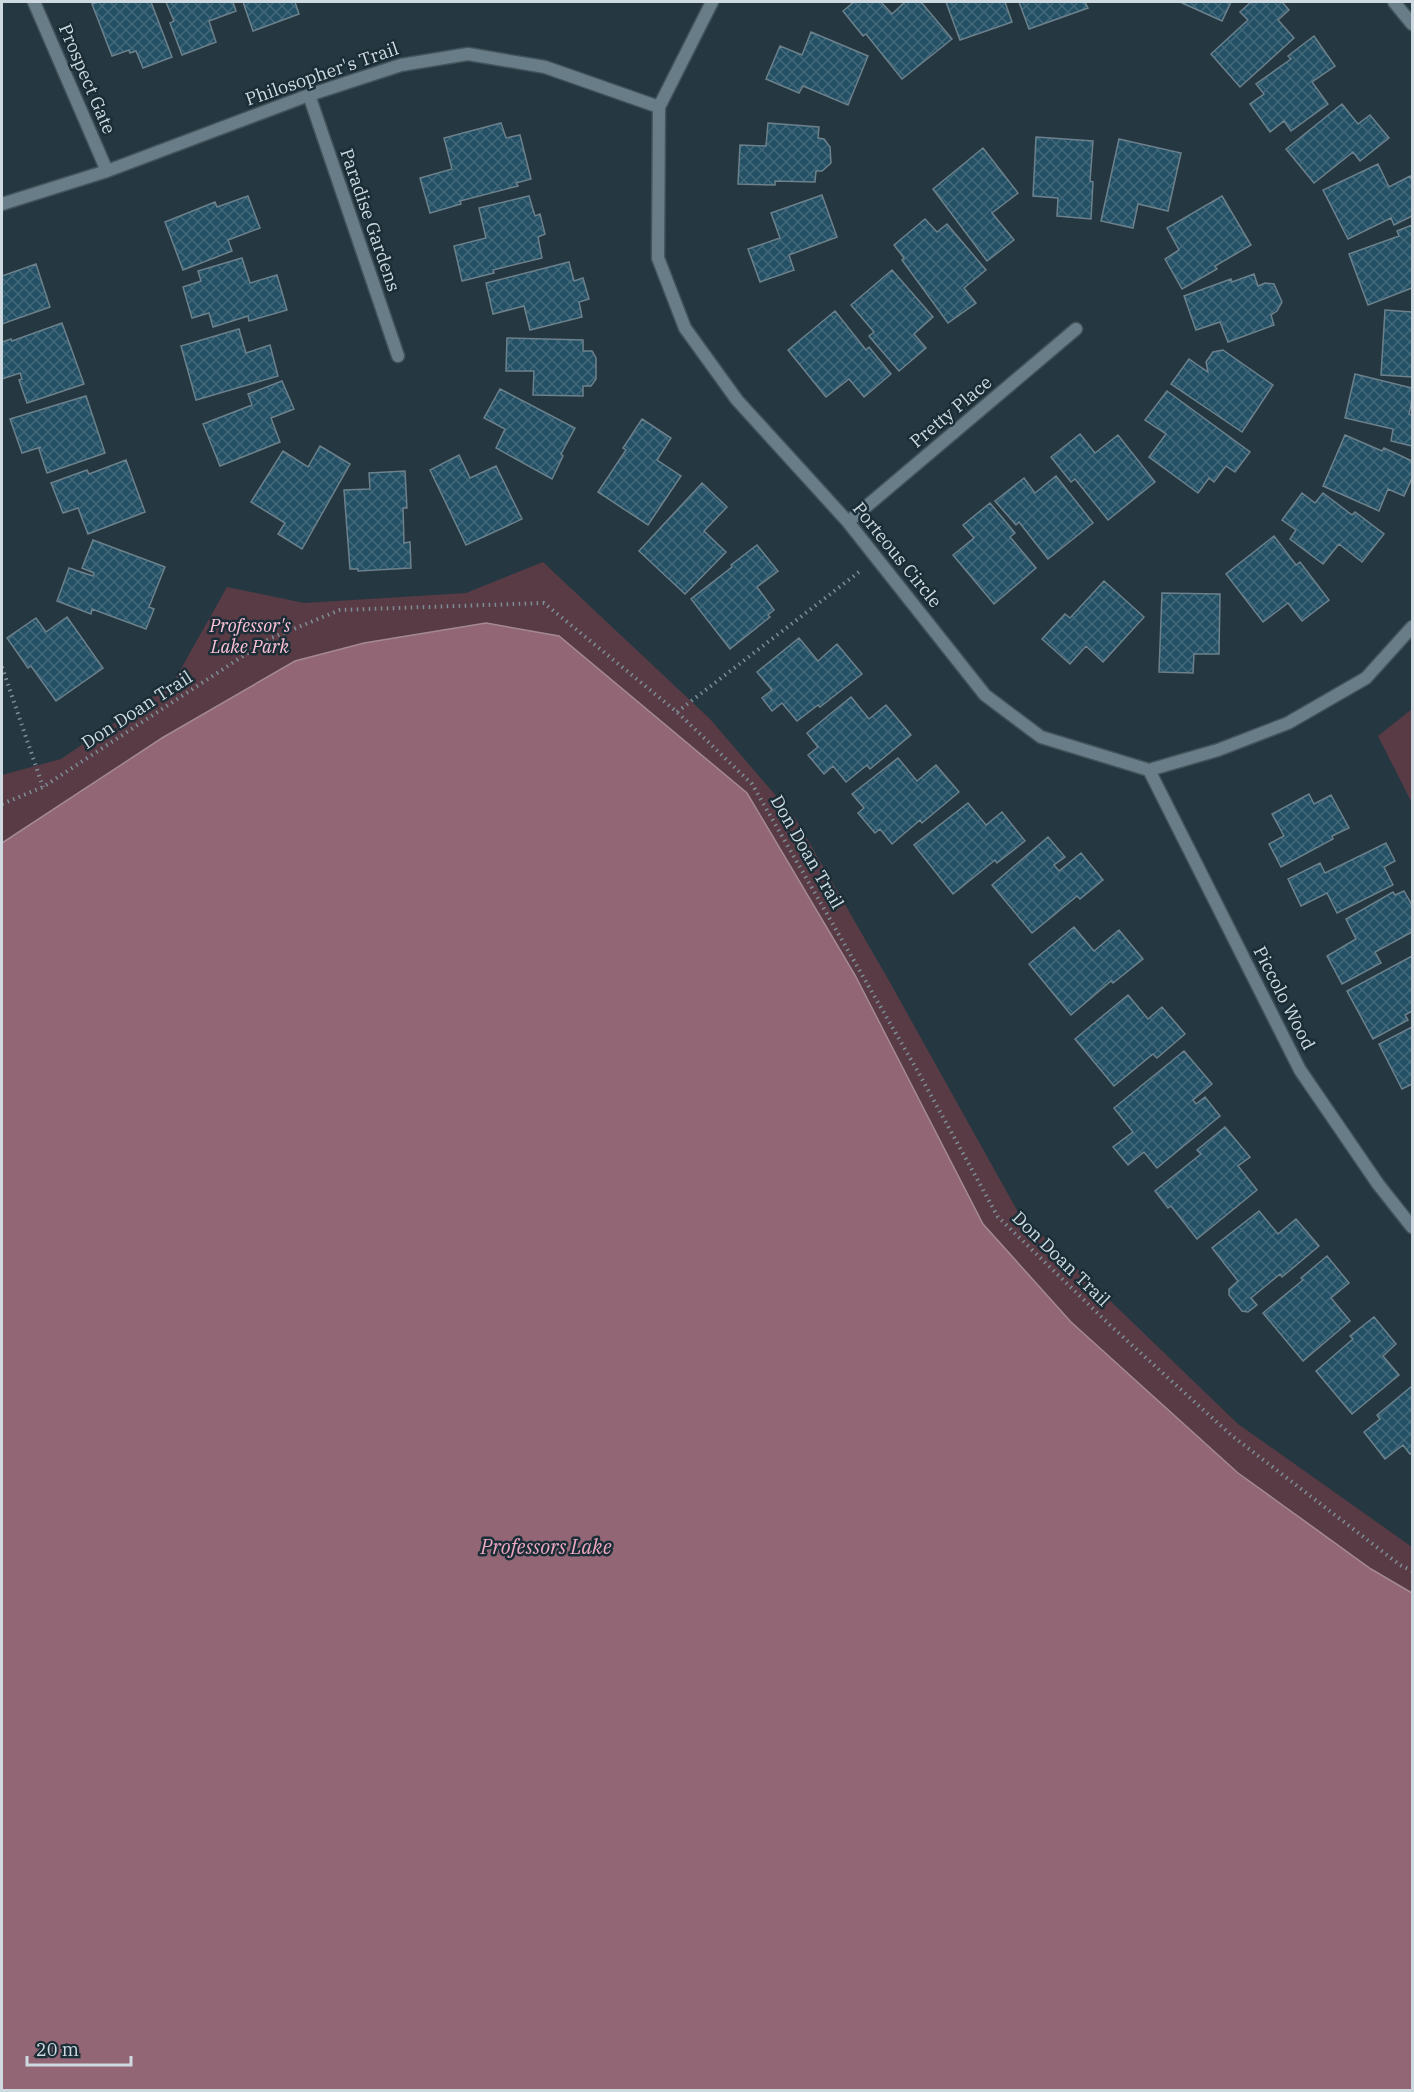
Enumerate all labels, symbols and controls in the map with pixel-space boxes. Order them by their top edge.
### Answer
street label: Prospect Gate [54,20,121,137]
street label: Philosopher's Trail [242,37,401,111]
street label: Paradise Gardens [335,145,406,294]
street label: Pretty Place [905,371,996,453]
street label: Porteous Circle [848,497,947,612]
park label: Professor's Lake Park [208,614,291,658]
street label: Don Doan Trail [77,665,196,754]
street label: Don Doan Trail [766,791,849,913]
street label: Piccolo Wood [1248,942,1320,1053]
street label: Don Doan Trail [1008,1206,1115,1311]
water label: Professors Lake [479,1533,612,1560]
scale bar [27,2029,130,2067]
text: 20 m [36,2038,79,2061]

